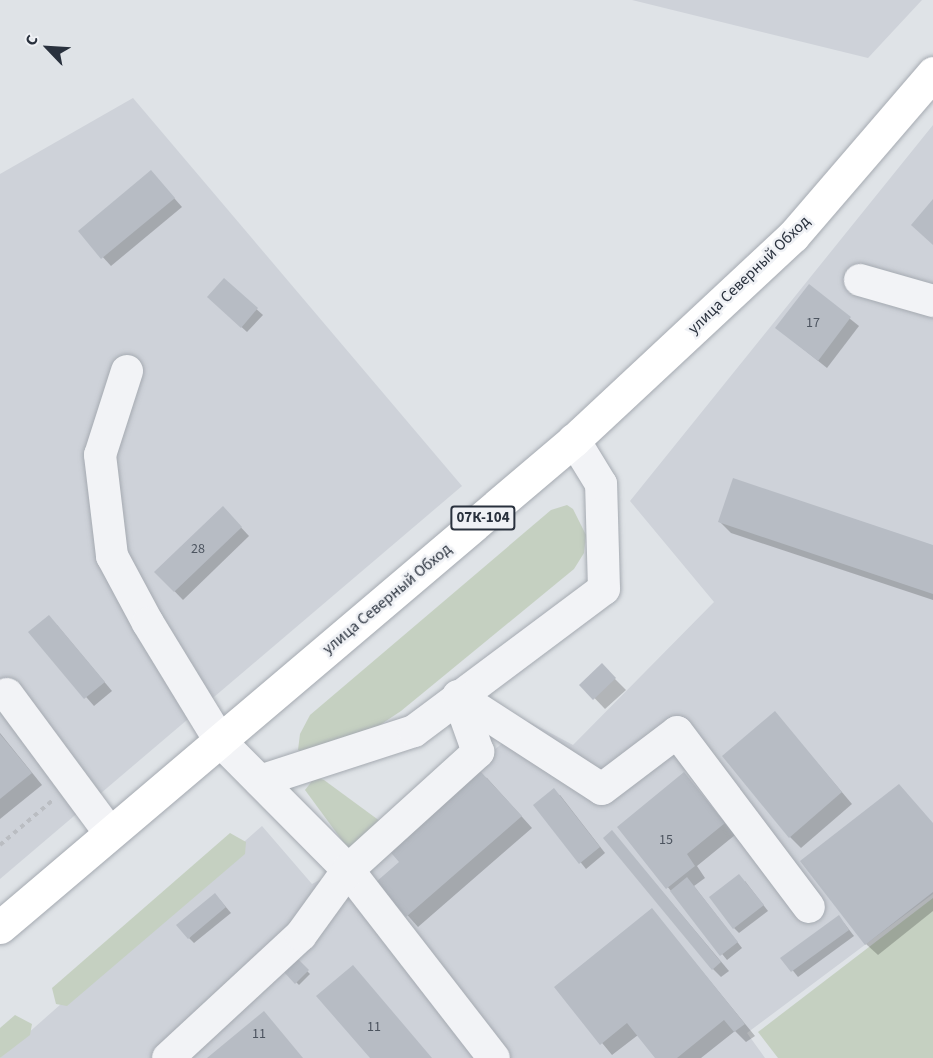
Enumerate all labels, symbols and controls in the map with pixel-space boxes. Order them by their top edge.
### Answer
north arrow [18,18,78,78]
text: С [20,32,44,49]
street label: улица Северный Обход [684,212,814,338]
house number: 17 [806,315,820,331]
road number: 07К-104 [450,506,516,530]
street label: улица Северный Обход [319,539,455,659]
house number: 28 [191,541,205,557]
house number: 15 [659,832,673,848]
house number: 11 [367,1019,381,1035]
house number: 11 [252,1026,266,1042]

